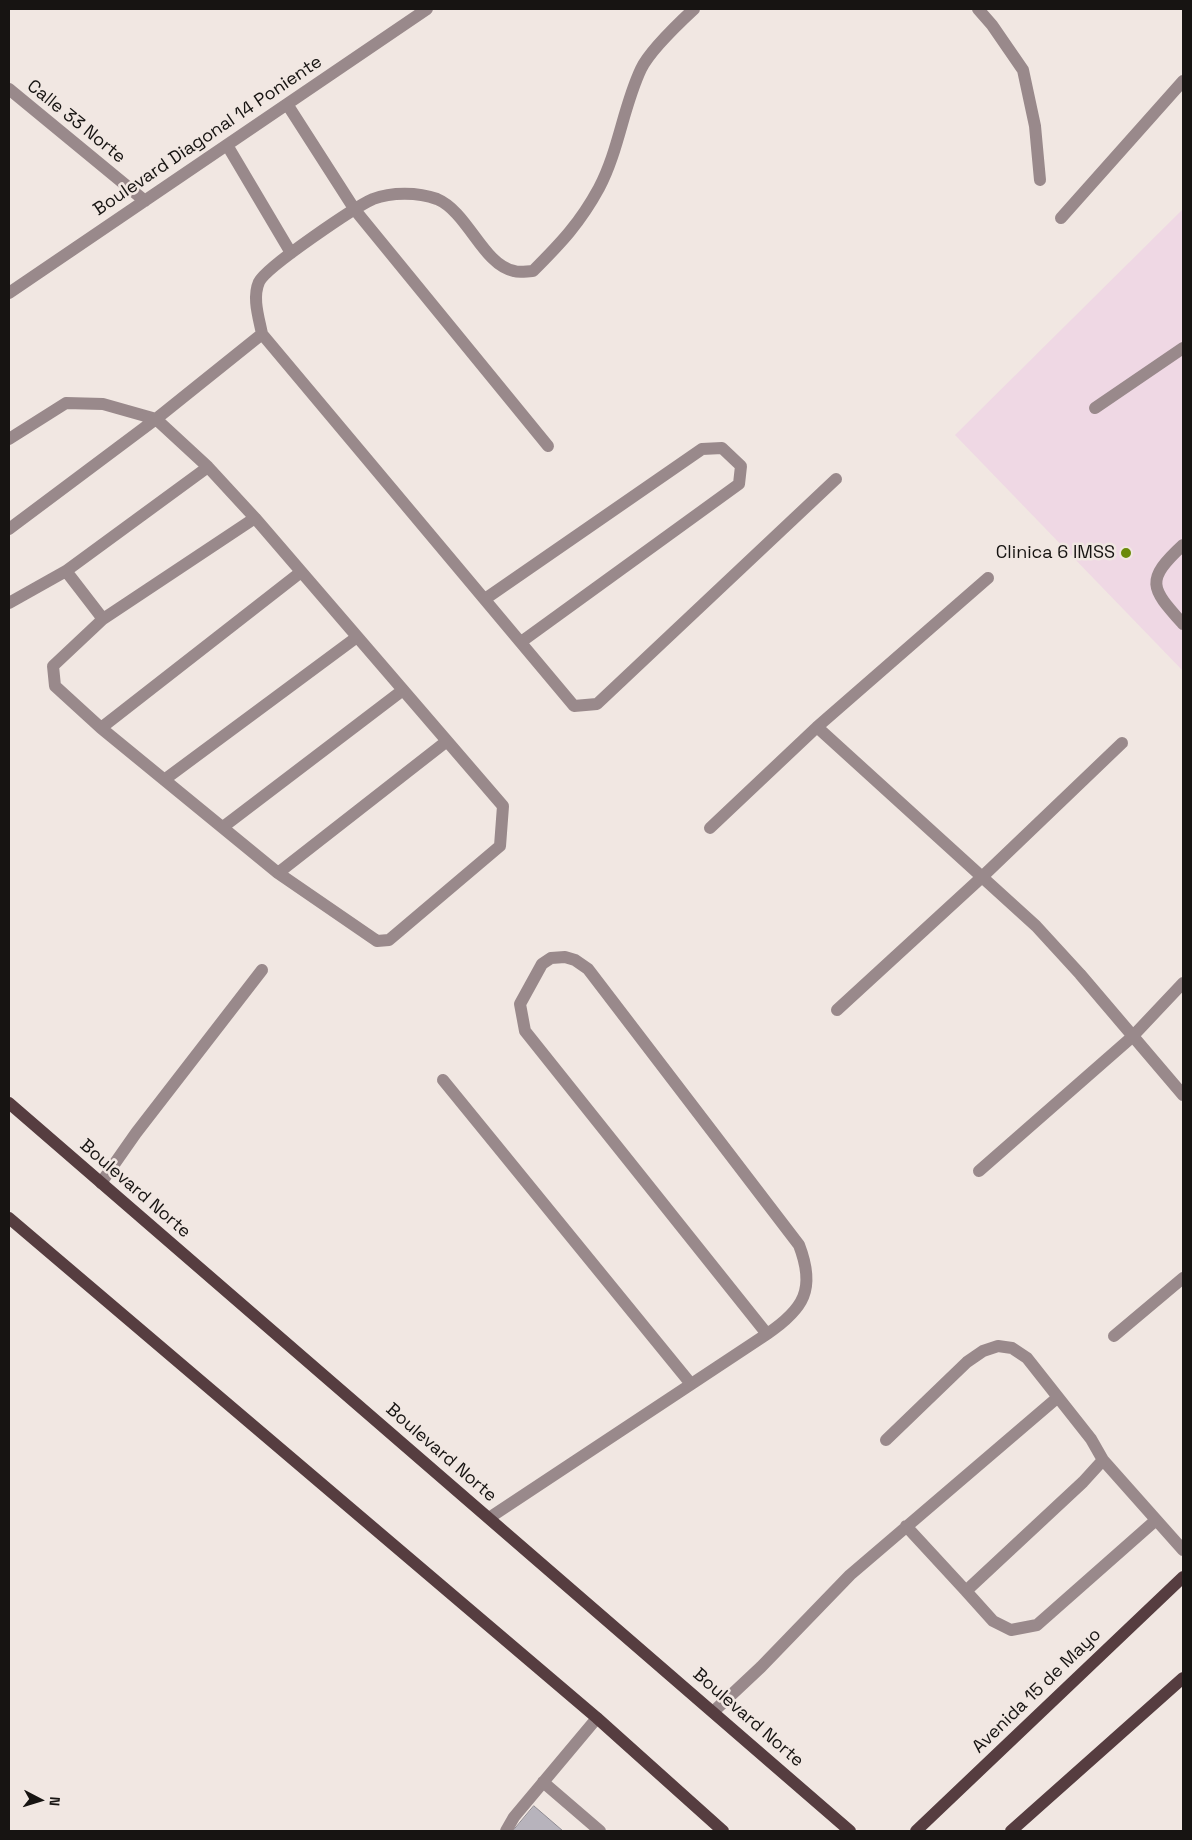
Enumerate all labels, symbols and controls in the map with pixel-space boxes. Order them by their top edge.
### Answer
street label: Boulevard Diagonal 14 Poniente [90,51,326,221]
street label: Calle 33 Norte [22,76,130,168]
place label: Clinica 6 IMSS [996,542,1115,564]
marker: Clinica 6 IMSS [1119,546,1133,560]
street label: Boulevard Norte [75,1135,195,1243]
street label: Boulevard Norte [381,1399,501,1507]
street label: Avenida 15 de Mayo [968,1624,1106,1758]
street label: Boulevard Norte [688,1664,808,1772]
north arrow [15,1775,65,1825]
text: N [46,1796,64,1807]

